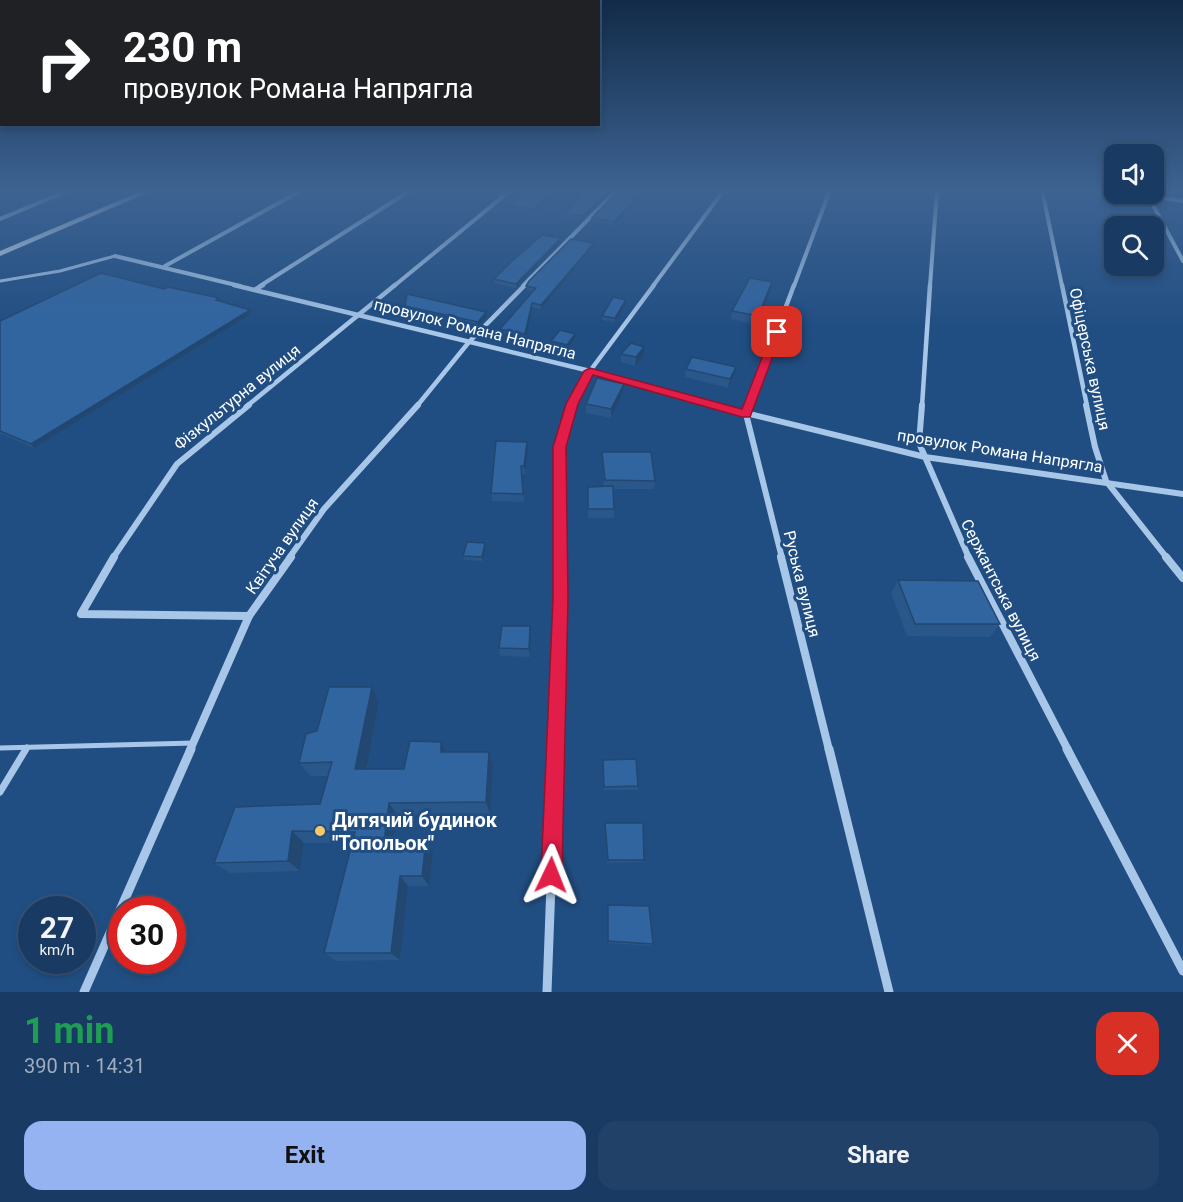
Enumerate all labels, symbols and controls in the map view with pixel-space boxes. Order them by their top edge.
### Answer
text: 230 m [123,23,242,72]
icon: right [24,24,102,102]
text: провулок Романа Напрягла [123,73,474,105]
map controls [1104,144,1164,276]
button: sound [1104,144,1164,204]
button: search [1104,216,1164,276]
street label: Офіцерська вулиця [1066,286,1114,432]
street label: провулок Романа Напрягла [372,295,578,363]
pin [751,306,802,357]
icon: arrive [760,315,793,348]
street label: Фізкультурна вулиця [170,340,304,454]
street label: провулок Романа Напрягла [896,425,1104,477]
street label: Квітуча вулиця [242,494,322,598]
street label: Сержантська вулиця [957,516,1045,664]
street label: Руська вулиця [780,529,824,639]
place label: Дитячий будинок "Топольок" [332,808,498,855]
marker: Дитячий будинок "Топольок" [313,824,327,838]
position arrow [519,843,583,907]
speed limit sign: 30 [108,896,186,974]
text: 27 [40,910,74,945]
text: km/h [39,941,75,959]
text: 1 min [24,1010,115,1052]
button: close [1096,1012,1159,1075]
text: 390 m · 14:31 [24,1054,145,1078]
button: Exit [24,1121,586,1190]
button: Share [598,1121,1159,1190]

